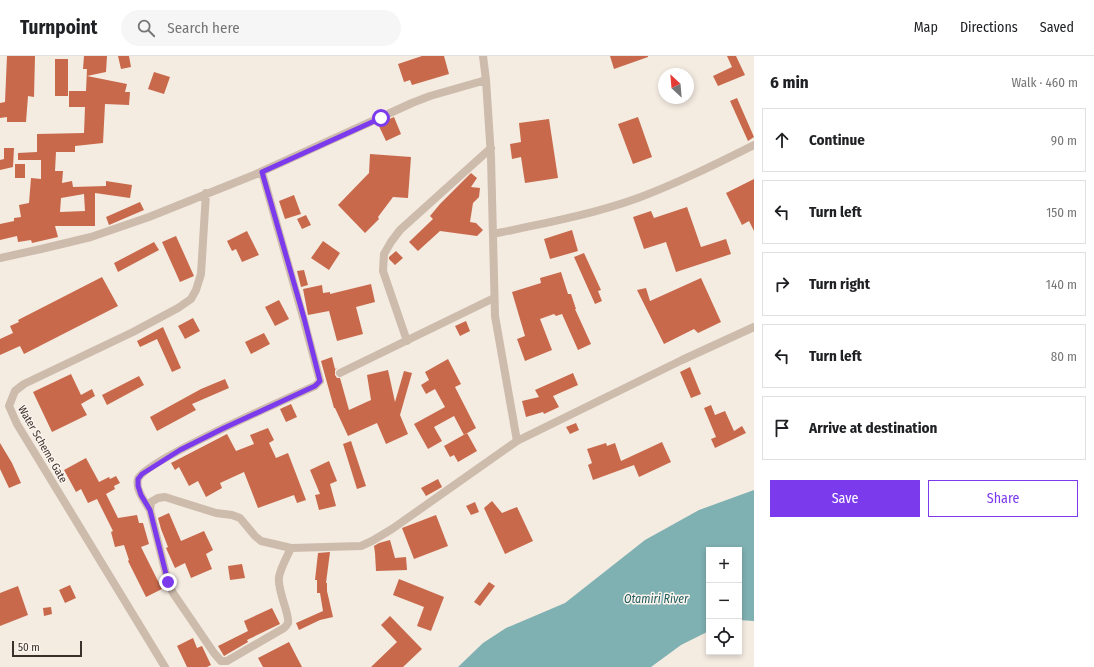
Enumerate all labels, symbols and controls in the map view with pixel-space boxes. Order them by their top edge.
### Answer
search box [121,10,401,46]
text: Turnpoint [20,16,97,39]
icon: search [135,17,157,39]
text: Search here [167,19,240,37]
text: Map [914,19,938,36]
text: Directions [960,19,1018,36]
text: Saved [1040,19,1074,36]
north arrow [658,68,694,104]
text: 6 min [770,72,809,93]
text: Walk · 460 m [1011,75,1078,90]
route start [372,109,390,127]
icon: ahead [771,129,793,151]
text: Continue [809,131,865,149]
text: 90 m [1051,133,1077,148]
icon: left [771,201,793,223]
text: Turn left [809,203,862,221]
text: 150 m [1046,205,1077,220]
icon: right [771,273,793,295]
text: Turn right [809,275,870,293]
text: 140 m [1046,277,1077,292]
icon: left [771,345,793,367]
text: Turn left [809,347,862,365]
text: 80 m [1051,349,1077,364]
street label: Water Scheme Gate [15,403,70,485]
icon: arrive [771,417,793,439]
text: Arrive at destination [809,419,937,437]
button: Save [770,480,920,517]
button: Share [928,480,1078,517]
map controls [706,547,742,655]
button: + [706,547,742,583]
route end [159,573,177,591]
button: − [706,583,742,619]
water label: Otamiri River [624,592,689,606]
button: locate [706,619,742,655]
scale bar [12,639,82,658]
text: 50 m [18,641,40,654]

